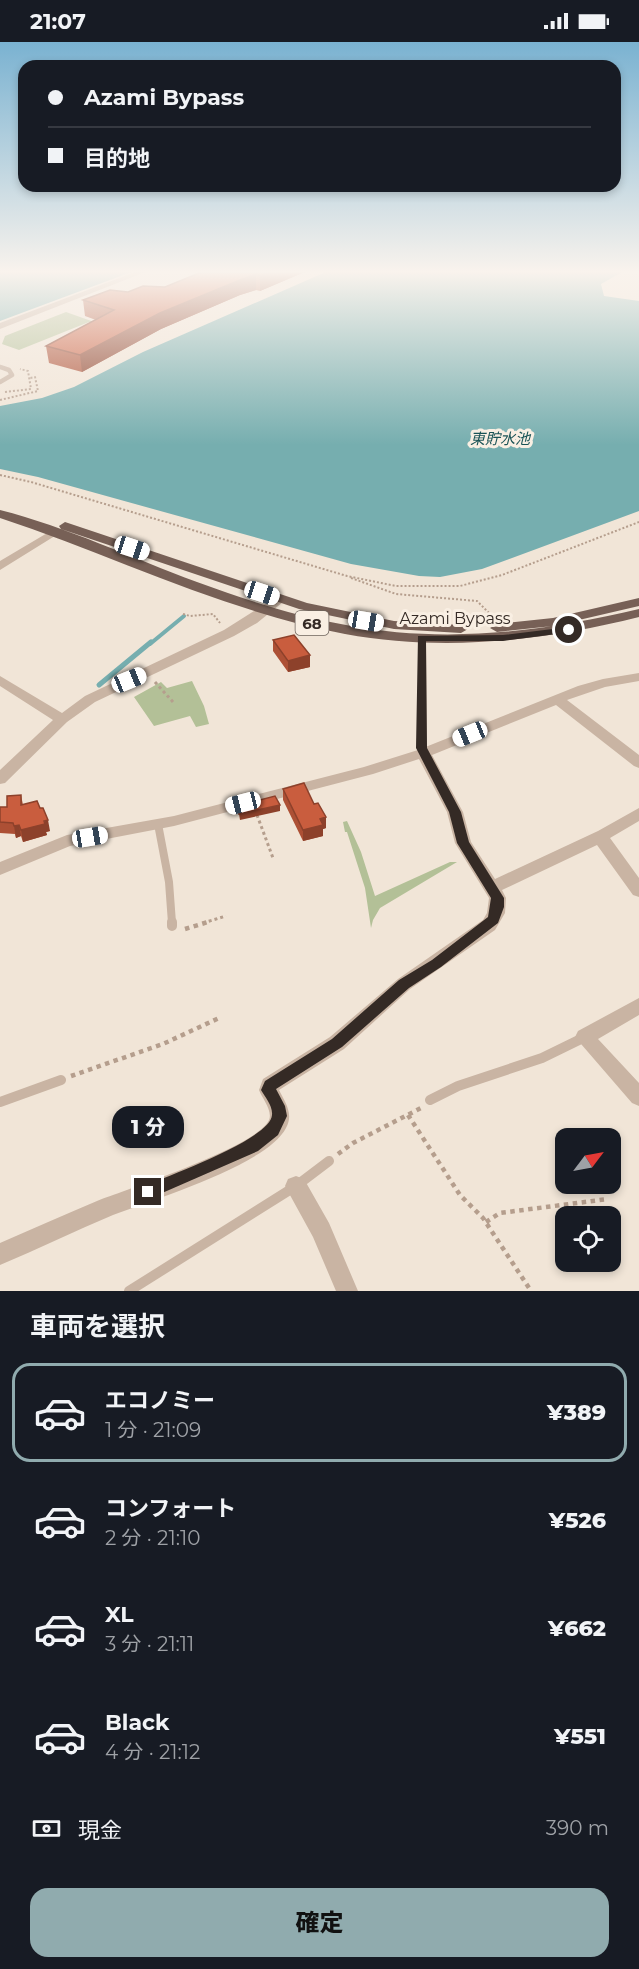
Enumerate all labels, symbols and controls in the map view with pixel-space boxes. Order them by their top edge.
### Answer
text: 21:07 [30,8,86,35]
text: Azami Bypass [84,84,244,111]
text: 目的地 [84,145,150,172]
water label: 東貯水池 [470,429,532,448]
car [112,534,152,562]
car [242,579,282,607]
car [347,609,385,633]
street label: Azami Bypass [399,609,511,628]
road number: 68 [296,611,328,635]
route start [555,616,582,643]
car [109,665,149,695]
car [450,719,490,749]
car [223,790,263,816]
car [71,825,109,849]
callout: 1 分 [112,1105,184,1147]
text: 1 分 [131,1115,165,1139]
north arrow [555,1128,621,1194]
map controls [555,1128,621,1272]
route end [134,1178,161,1205]
button: locate [555,1206,621,1272]
text: 車両を選択 [30,1310,165,1343]
icon: car [33,1386,87,1440]
text: エコノミー [105,1387,215,1414]
text: ¥389 [547,1399,606,1426]
text: 1 分 · 21:09 [105,1418,201,1442]
icon: car [33,1494,87,1548]
text: コンフォート [105,1495,236,1522]
text: ¥526 [549,1507,606,1534]
text: 2 分 · 21:10 [105,1526,200,1550]
text: XL [105,1601,134,1628]
icon: car [33,1602,87,1656]
text: ¥662 [548,1615,606,1642]
text: 3 分 · 21:11 [105,1632,194,1656]
text: Black [105,1709,169,1736]
icon: car [33,1710,87,1764]
text: ¥551 [554,1723,606,1750]
text: 4 分 · 21:12 [105,1740,200,1764]
icon: cash [30,1812,63,1845]
text: 390 m [546,1816,609,1840]
text: 現金 [78,1817,122,1844]
button: 確定 [30,1888,609,1957]

